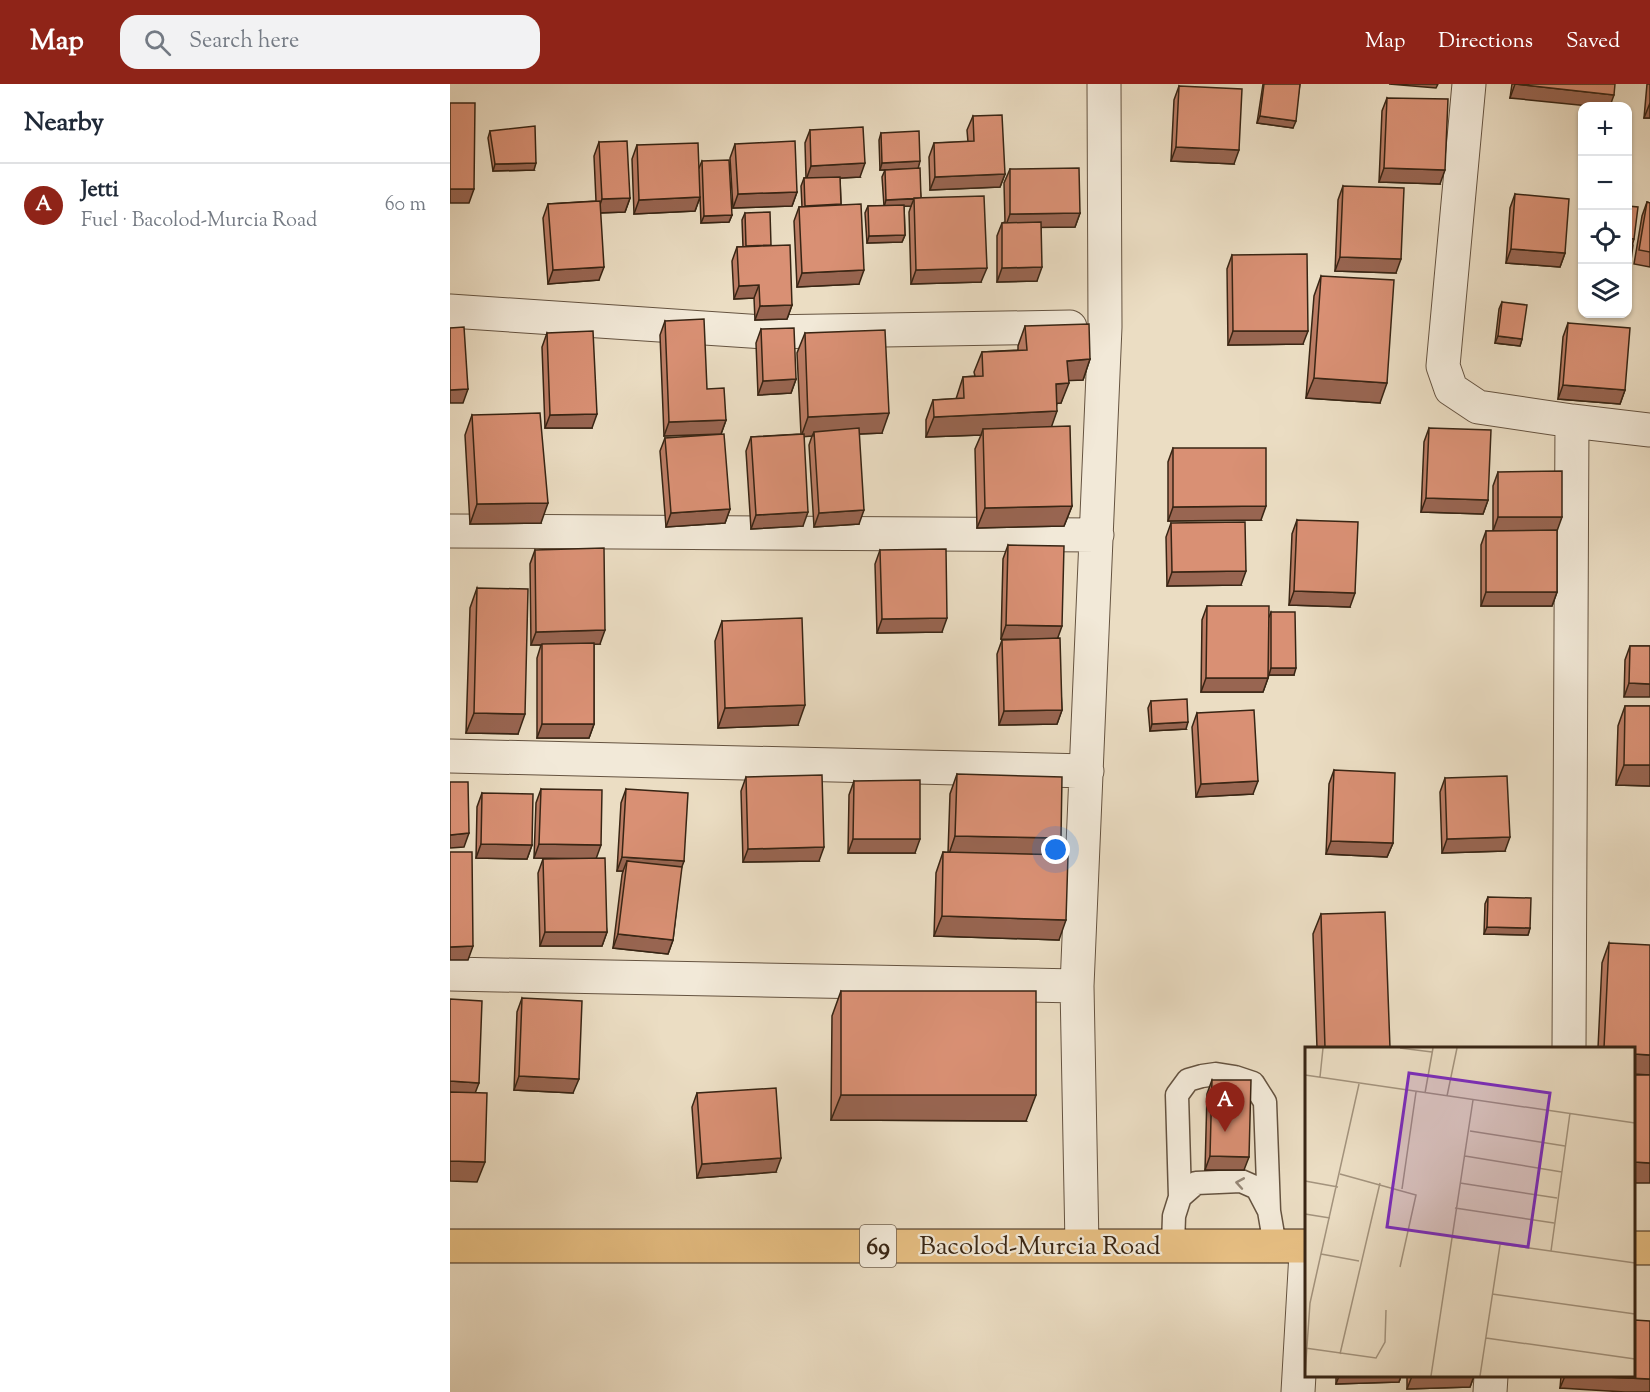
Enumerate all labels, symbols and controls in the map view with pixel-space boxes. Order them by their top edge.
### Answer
search box [120,15,540,69]
text: Map [30,22,84,62]
icon: search [141,26,174,59]
text: Search here [189,26,299,58]
text: Map [1365,27,1405,57]
text: Directions [1438,27,1533,57]
text: Saved [1566,27,1620,57]
map controls [1578,102,1632,318]
button: + [1578,102,1632,156]
text: Nearby [24,105,104,142]
button: − [1578,156,1632,210]
text: Jetti [81,175,119,207]
text: A [35,191,52,220]
text: 60 m [385,191,426,220]
text: Fuel · Bacolod-Murcia Road [81,207,317,236]
button: locate [1578,210,1632,264]
button: layers [1578,264,1632,318]
your location [1041,835,1070,864]
inset map [1305,1047,1635,1377]
pin: A [1206,1082,1244,1132]
one-way arrow [1235,1177,1245,1190]
road number: 69 [860,1225,896,1267]
street label: Bacolod-Murcia Road [919,1229,1161,1266]

